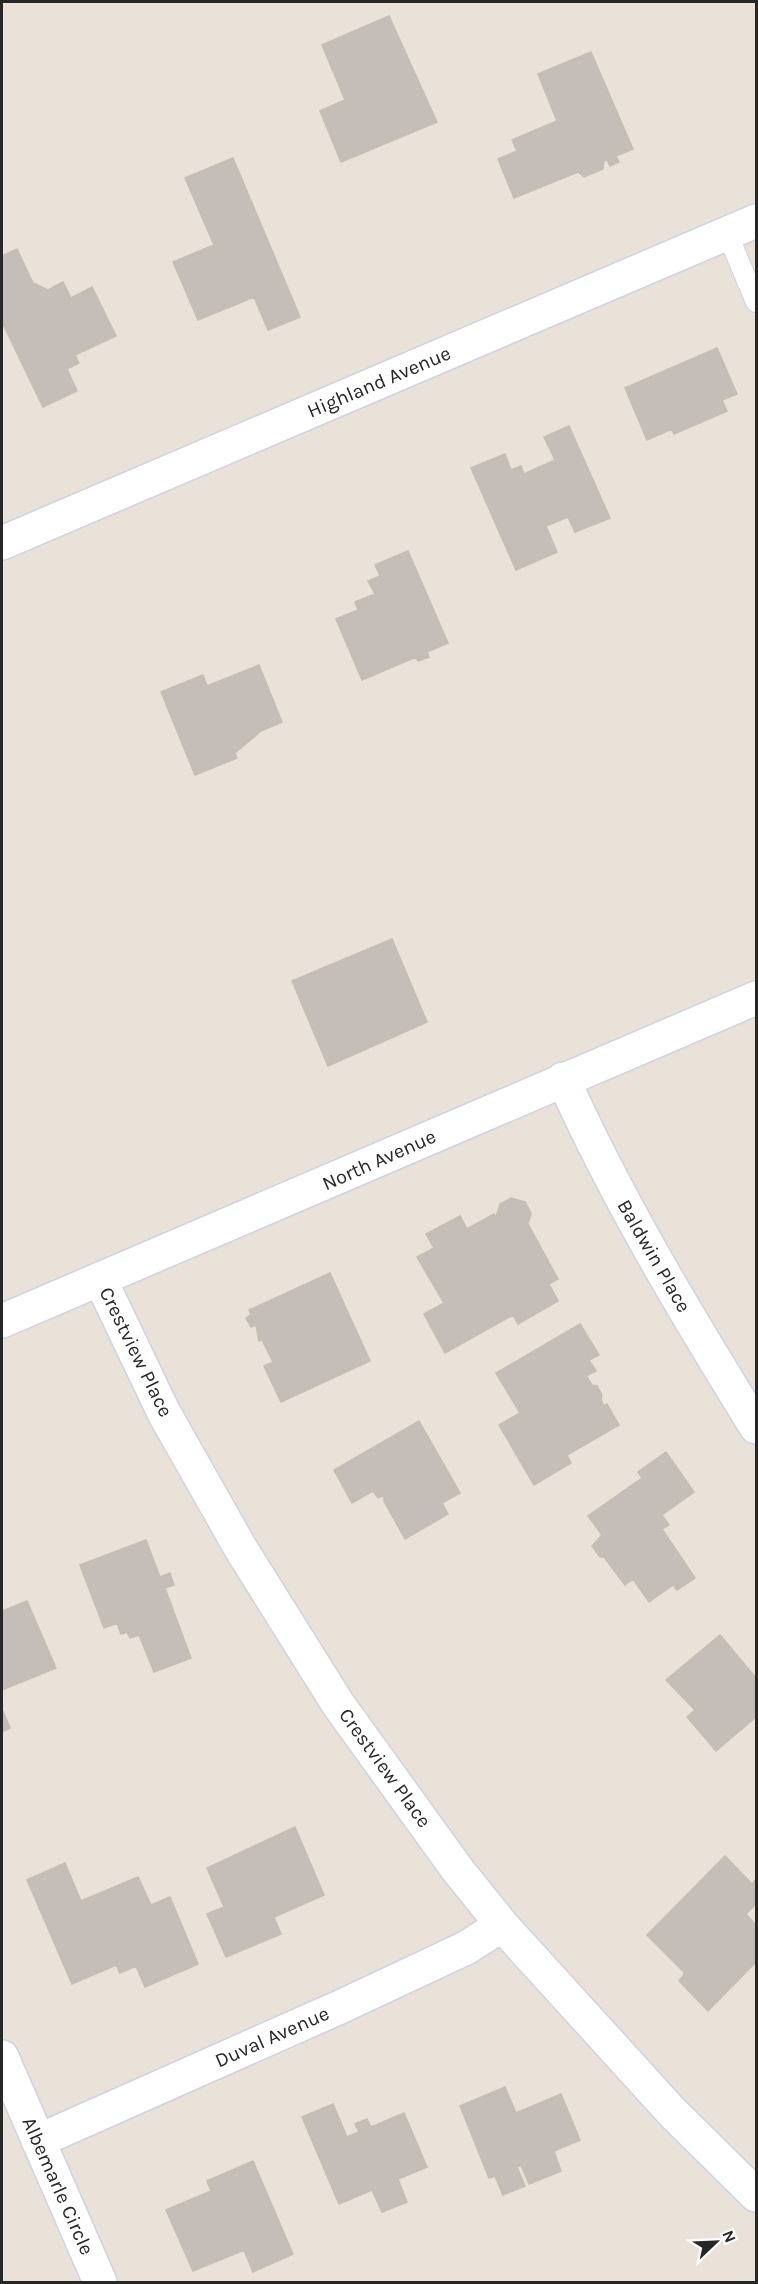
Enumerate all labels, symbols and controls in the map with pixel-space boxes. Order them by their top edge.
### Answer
street label: Highland Avenue [304,341,454,423]
street label: North Avenue [319,1125,439,1195]
street label: Baldwin Place [612,1196,696,1316]
street label: Crestview Place [95,1283,177,1421]
street label: Crestview Place [334,1704,436,1832]
street label: Duval Avenue [211,2002,333,2072]
street label: Albemarle Circle [17,2114,99,2258]
north arrow [686,2212,746,2272]
text: N [718,2227,740,2245]

